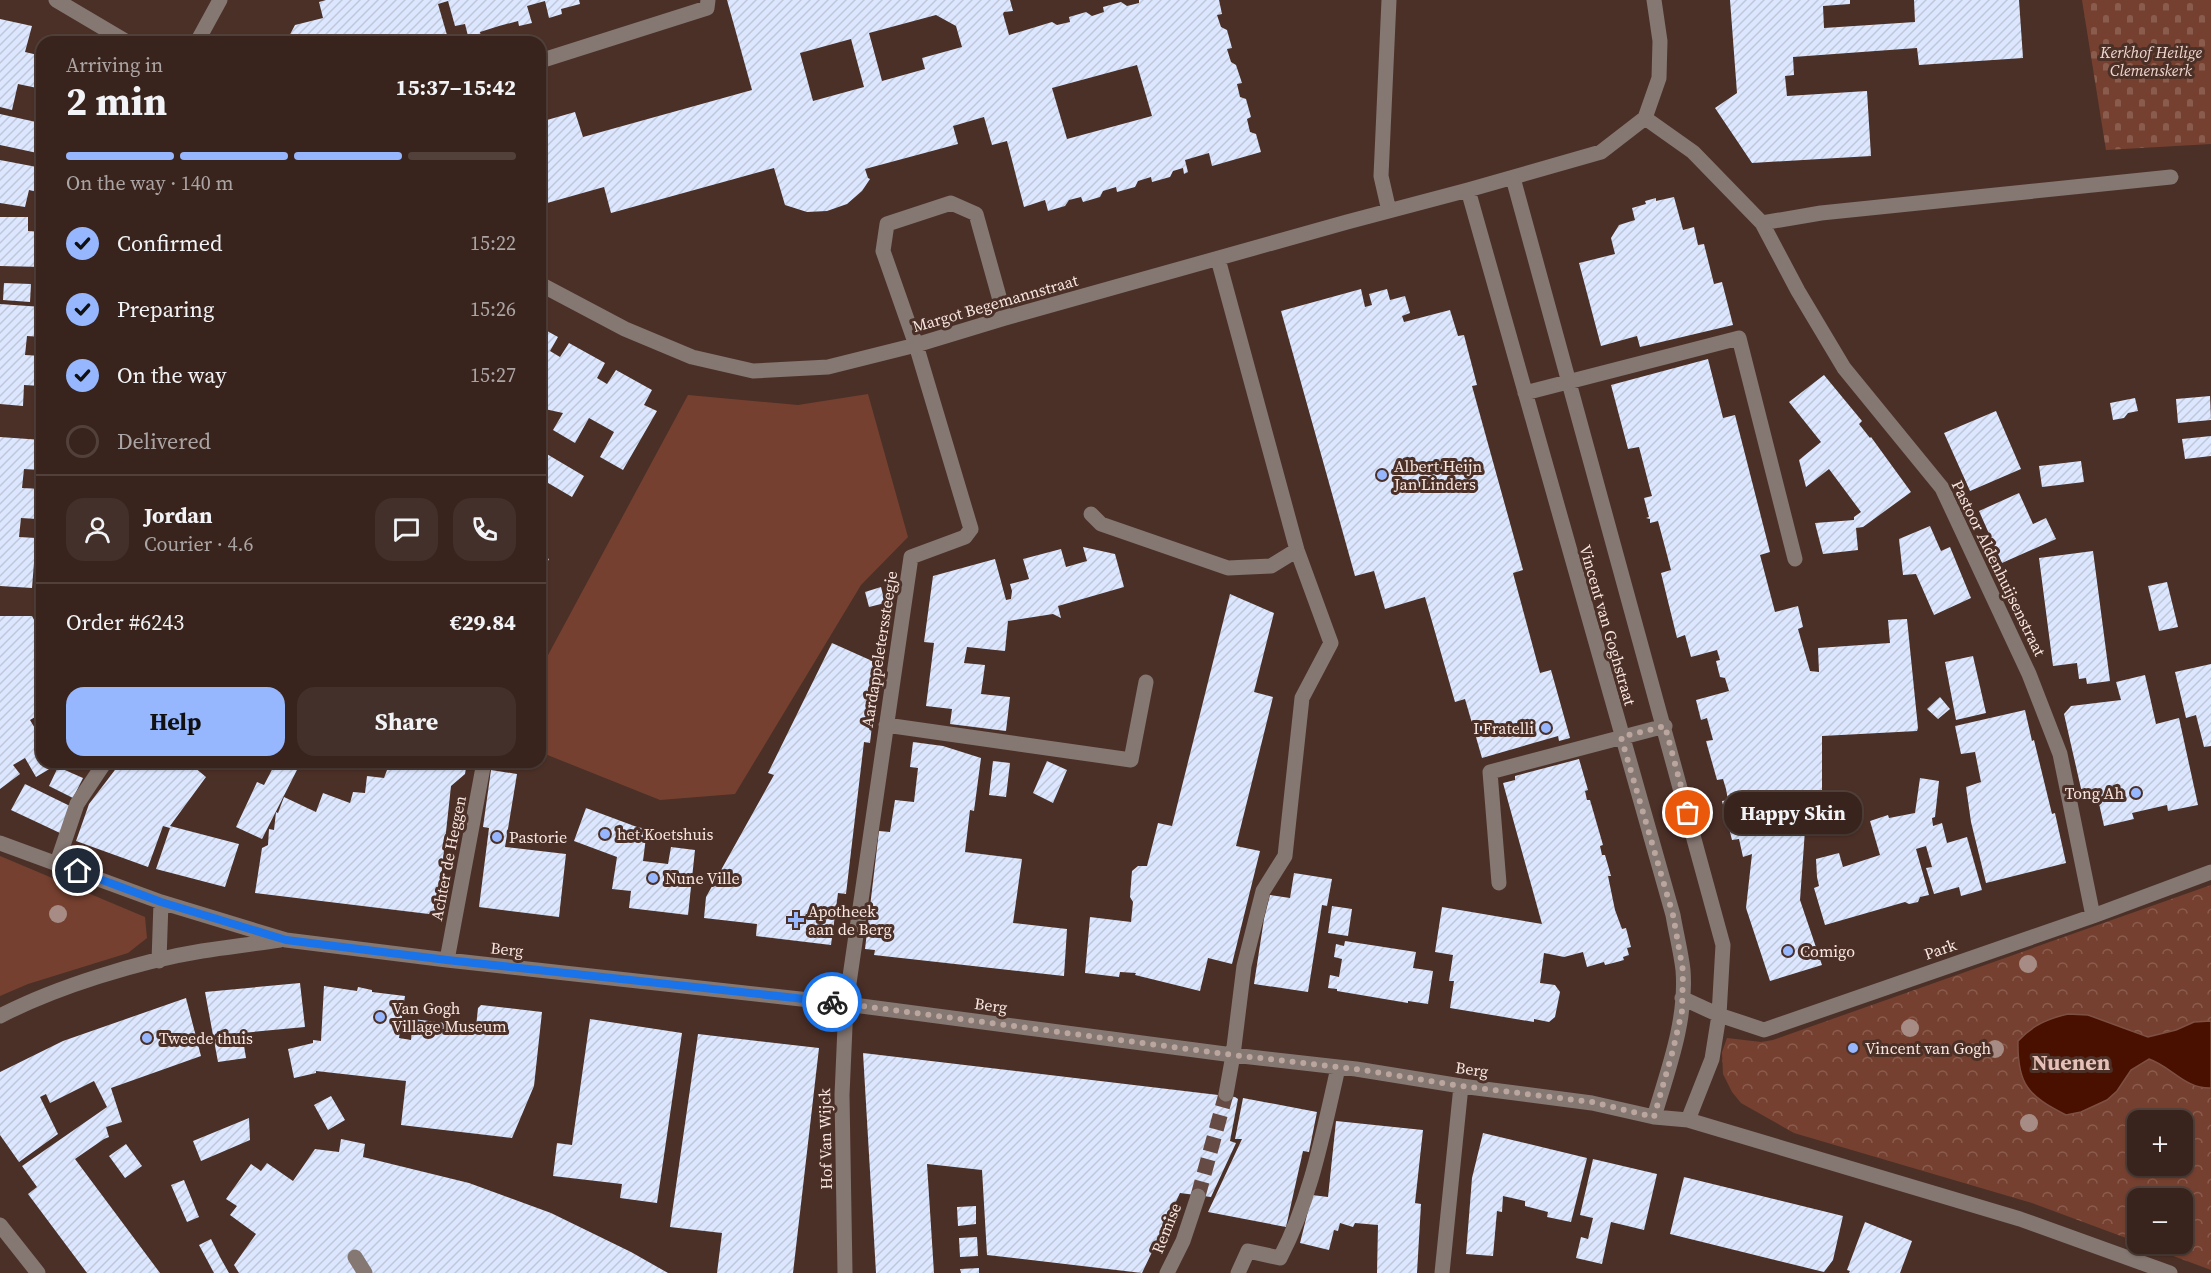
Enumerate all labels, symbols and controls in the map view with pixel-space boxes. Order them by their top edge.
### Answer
park label: Kerkhof Heilige Clemenskerk [2099,41,2203,81]
text: Arriving in [66,51,163,79]
text: 15:37–15:42 [396,72,516,102]
text: 2 min [66,75,167,128]
text: On the way · 140 m [66,169,233,197]
icon: check [66,227,99,260]
text: Confirmed [117,228,222,258]
text: 15:22 [470,229,516,257]
street label: Margot Begemannstraat [910,269,1081,337]
icon: check [66,293,99,326]
text: Preparing [117,294,214,324]
text: 15:26 [470,295,516,323]
icon: check [66,359,99,392]
text: On the way [117,360,226,390]
text: 15:27 [470,361,516,389]
text: Delivered [117,426,211,456]
place label: Albert Heijn Jan Linders [1393,455,1482,495]
marker: Albert Heijn Jan Linders [1375,468,1389,482]
street label: Pastoor Aldenhuijsenstraat [1947,476,2052,660]
button: person [66,498,129,561]
button: chat [375,498,438,561]
button: phone [453,498,516,561]
text: Jordan [144,500,212,530]
text: Courier · 4.6 [144,530,253,558]
street label: Vincent van Goghstraat [1575,542,1642,709]
street label: Aardappeleterssteegje [856,569,902,729]
text: Order #6243 [66,607,184,637]
text: €29.84 [450,607,516,637]
button: Help [66,687,285,756]
button: Share [297,687,516,756]
place label: I Fratelli [1473,717,1534,739]
marker: I Fratelli [1539,721,1553,735]
place label: Tong Ah [2065,782,2124,804]
marker: Tong Ah [2129,786,2143,800]
pin [1662,787,1713,838]
callout: Happy Skin [1724,792,1862,834]
street label: Achter de Heggen [425,793,471,922]
icon: bag [1671,796,1704,829]
text: Happy Skin [1740,799,1846,827]
place label: het Koetshuis [617,823,714,845]
place label: Pastorie [509,826,567,848]
marker: het Koetshuis [598,827,612,841]
marker: Pastorie [490,830,504,844]
pin [52,845,103,896]
icon: home [61,854,94,887]
place label: Nune Ville [665,867,740,889]
marker: Nune Ville [646,871,660,885]
place label: Apotheek aan de Berg [808,900,892,940]
marker: Apotheek aan de Berg [789,913,803,927]
street label: Park [1921,933,1959,965]
street label: Berg [489,936,525,962]
place label: Comigo [1800,940,1855,962]
marker: Comigo [1781,944,1795,958]
courier [802,972,862,1032]
icon: bike [816,986,849,1019]
street label: Berg [973,992,1009,1018]
place label: Van Gogh Village Museum [392,997,507,1037]
marker: Van Gogh Village Museum [373,1010,387,1024]
place label: Tweede thuis [159,1027,253,1049]
marker: Tweede thuis [140,1031,154,1045]
place label: Vincent van Gogh [1865,1037,1991,1059]
marker: Vincent van Gogh [1846,1041,1860,1055]
district label: Nuenen [2032,1047,2111,1077]
street label: Berg [1454,1056,1490,1082]
street label: Hof Van Wijck [813,1088,837,1190]
map controls [2127,1110,2193,1254]
button: + [2127,1110,2193,1176]
button: − [2127,1188,2193,1254]
street label: Remise [1146,1199,1186,1257]

